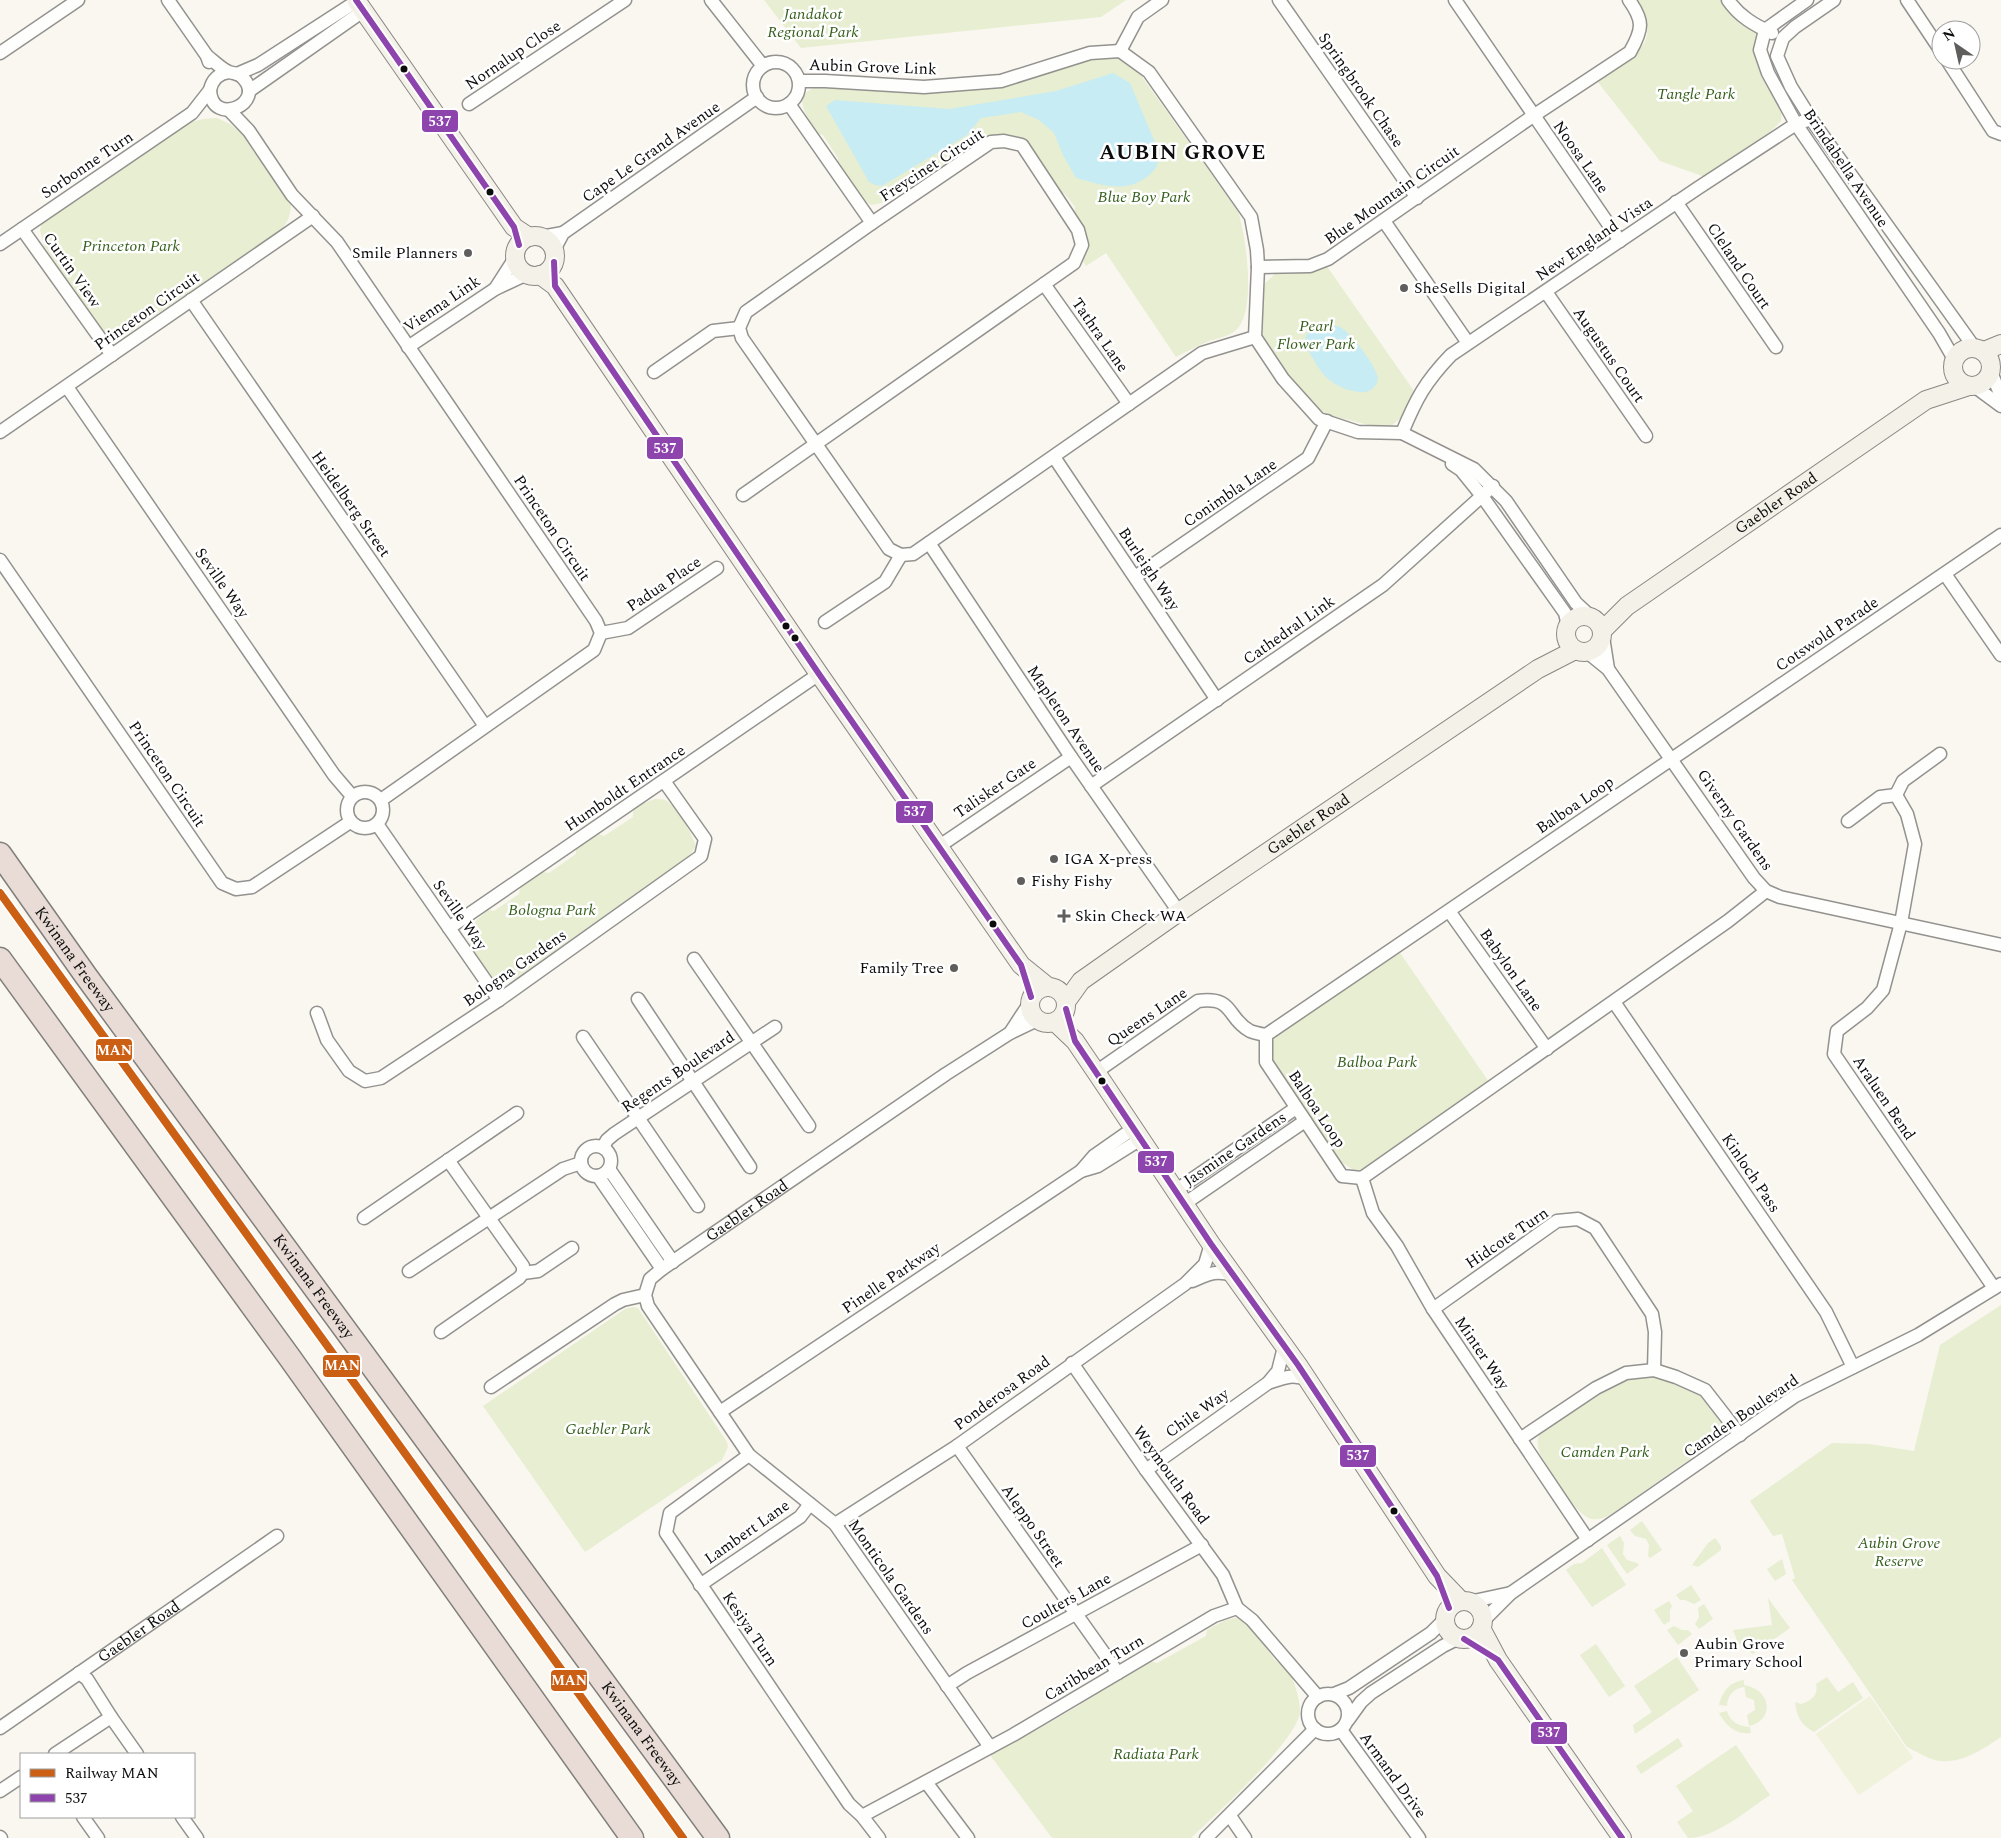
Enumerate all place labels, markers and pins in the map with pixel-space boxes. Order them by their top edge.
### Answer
unlabelled marker [399,64,409,74]
unlabelled marker [485,187,495,197]
place label: Smile Planners [352,241,458,265]
marker: Smile Planners [462,247,474,259]
place label: SheSells Digital [1414,276,1526,300]
marker: SheSells Digital [1398,282,1410,294]
unlabelled marker [781,621,791,631]
unlabelled marker [790,633,800,643]
place label: IGA X-press [1064,847,1152,871]
marker: IGA X-press [1048,853,1060,865]
place label: Fishy Fishy [1031,869,1113,893]
marker: Fishy Fishy [1015,875,1027,887]
place label: Skin Check WA [1075,904,1187,928]
marker: Skin Check WA [1057,909,1071,923]
unlabelled marker [988,919,998,929]
place label: Family Tree [859,956,944,980]
marker: Family Tree [948,962,960,974]
unlabelled marker [1097,1076,1107,1086]
unlabelled marker [1389,1506,1399,1516]
place label: Aubin Grove Primary School [1694,1632,1803,1674]
marker: Aubin Grove Primary School [1678,1647,1690,1659]

